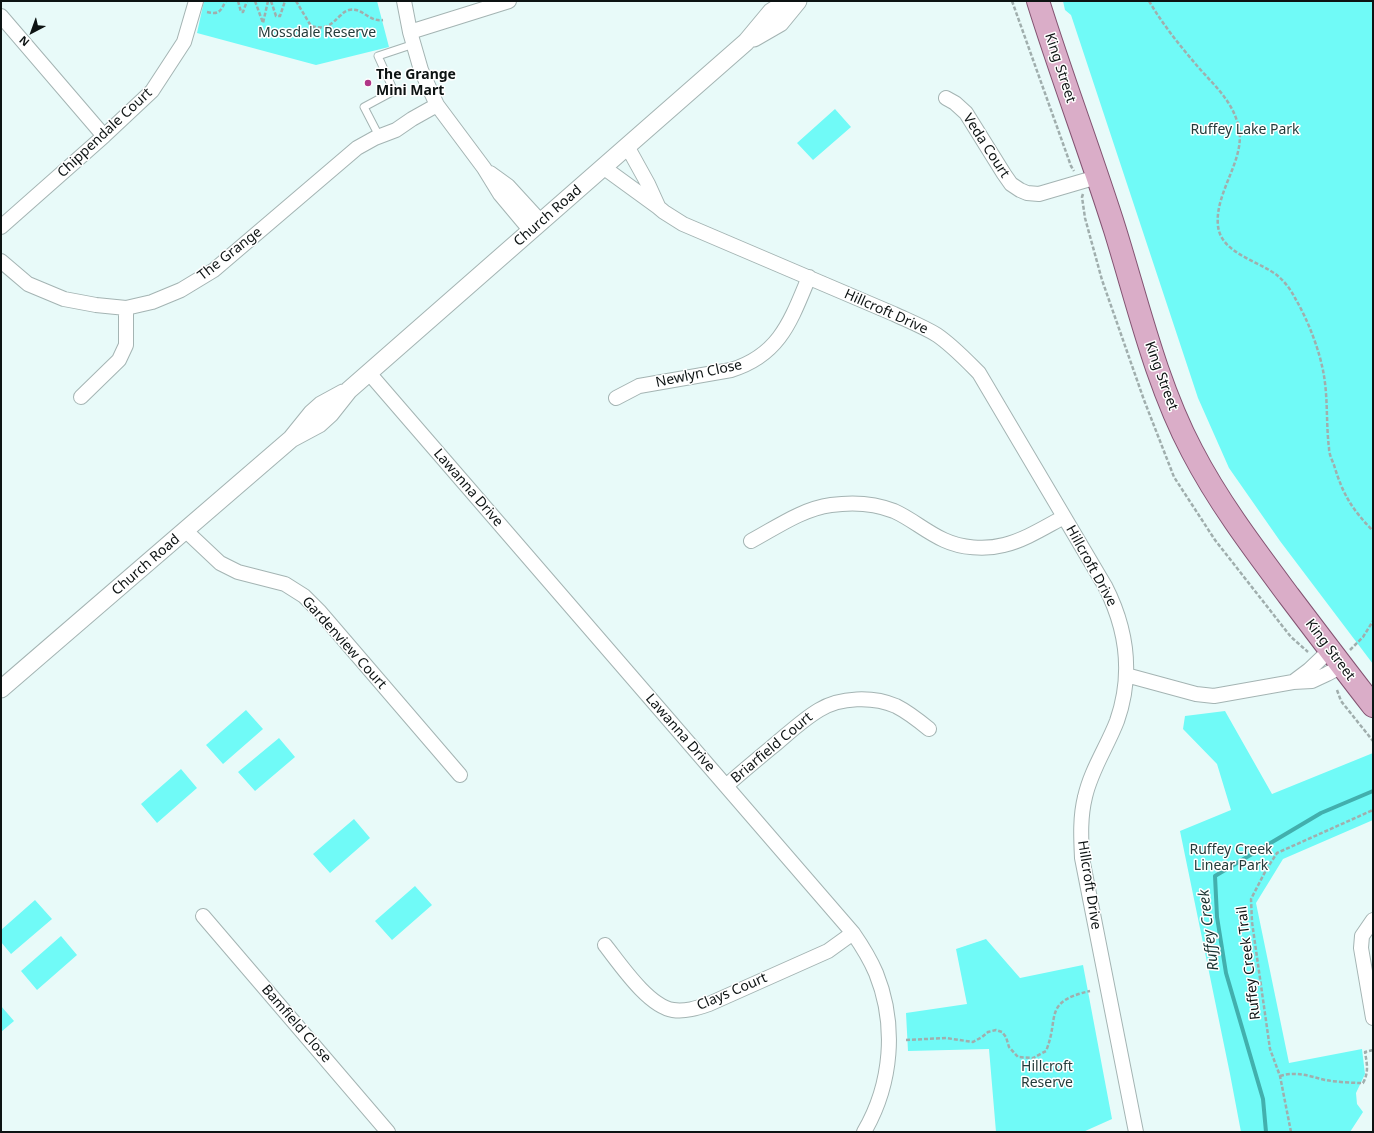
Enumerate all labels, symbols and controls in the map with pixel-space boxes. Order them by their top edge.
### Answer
north arrow [12,12,52,52]
park label: Mossdale Reserve [258,25,376,41]
street label: King Street [1041,31,1079,105]
text: N [16,33,32,50]
place label: The Grange Mini Mart [376,67,456,100]
marker: The Grange Mini Mart [363,78,373,88]
street label: Chippendale Court [54,85,156,181]
street label: Veda Court [959,111,1013,181]
park label: Ruffey Lake Park [1190,122,1300,138]
street label: Church Road [511,182,585,250]
street label: The Grange [195,224,265,284]
street label: Hillcroft Drive [841,286,931,338]
street label: King Street [1141,339,1181,413]
street label: Newlyn Close [654,357,744,391]
street label: Lawanna Drive [430,446,506,530]
street label: Hillcroft Drive [1062,523,1120,609]
street label: Church Road [109,531,183,599]
street label: Gardenview Court [298,593,390,693]
street label: King Street [1302,616,1358,684]
street label: Lawanna Drive [642,691,718,775]
street label: Briarfield Court [728,709,816,787]
street label: Hillcroft Drive [1074,839,1104,931]
park label: Ruffey Creek Linear Park [1189,842,1273,874]
water label: Ruffey Creek [1195,888,1223,972]
street label: Ruffey Creek Trail [1234,905,1264,1021]
street label: Clays Court [694,970,770,1014]
street label: Bamfield Close [258,982,334,1066]
park label: Hillcroft Reserve [1021,1059,1073,1092]

